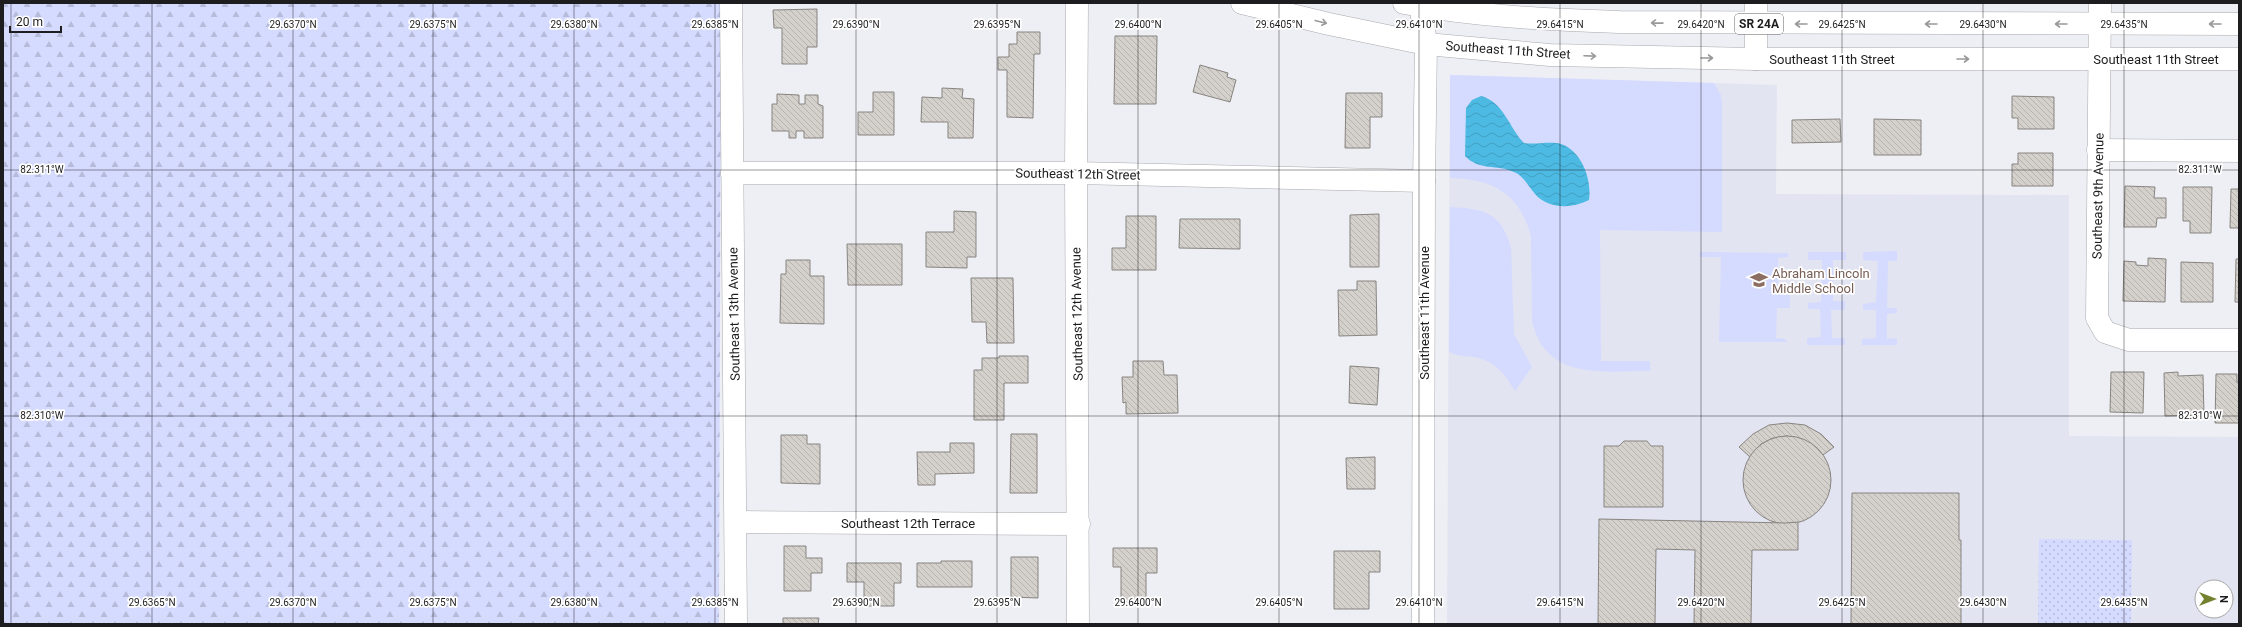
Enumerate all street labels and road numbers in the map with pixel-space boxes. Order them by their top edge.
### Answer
road number: SR 24A [1735,14,1783,34]
street label: Southeast 11th Street [1445,38,1571,62]
street label: Southeast 11th Street [1769,52,1895,67]
street label: Southeast 11th Street [2093,52,2219,67]
street label: Southeast 9th Avenue [2089,133,2107,259]
street label: Southeast 12th Street [1015,165,1141,183]
street label: Southeast 11th Avenue [1417,246,1432,380]
street label: Southeast 13th Avenue [725,247,743,381]
street label: Southeast 12th Avenue [1068,247,1086,381]
street label: Southeast 12th Terrace [841,516,975,531]

